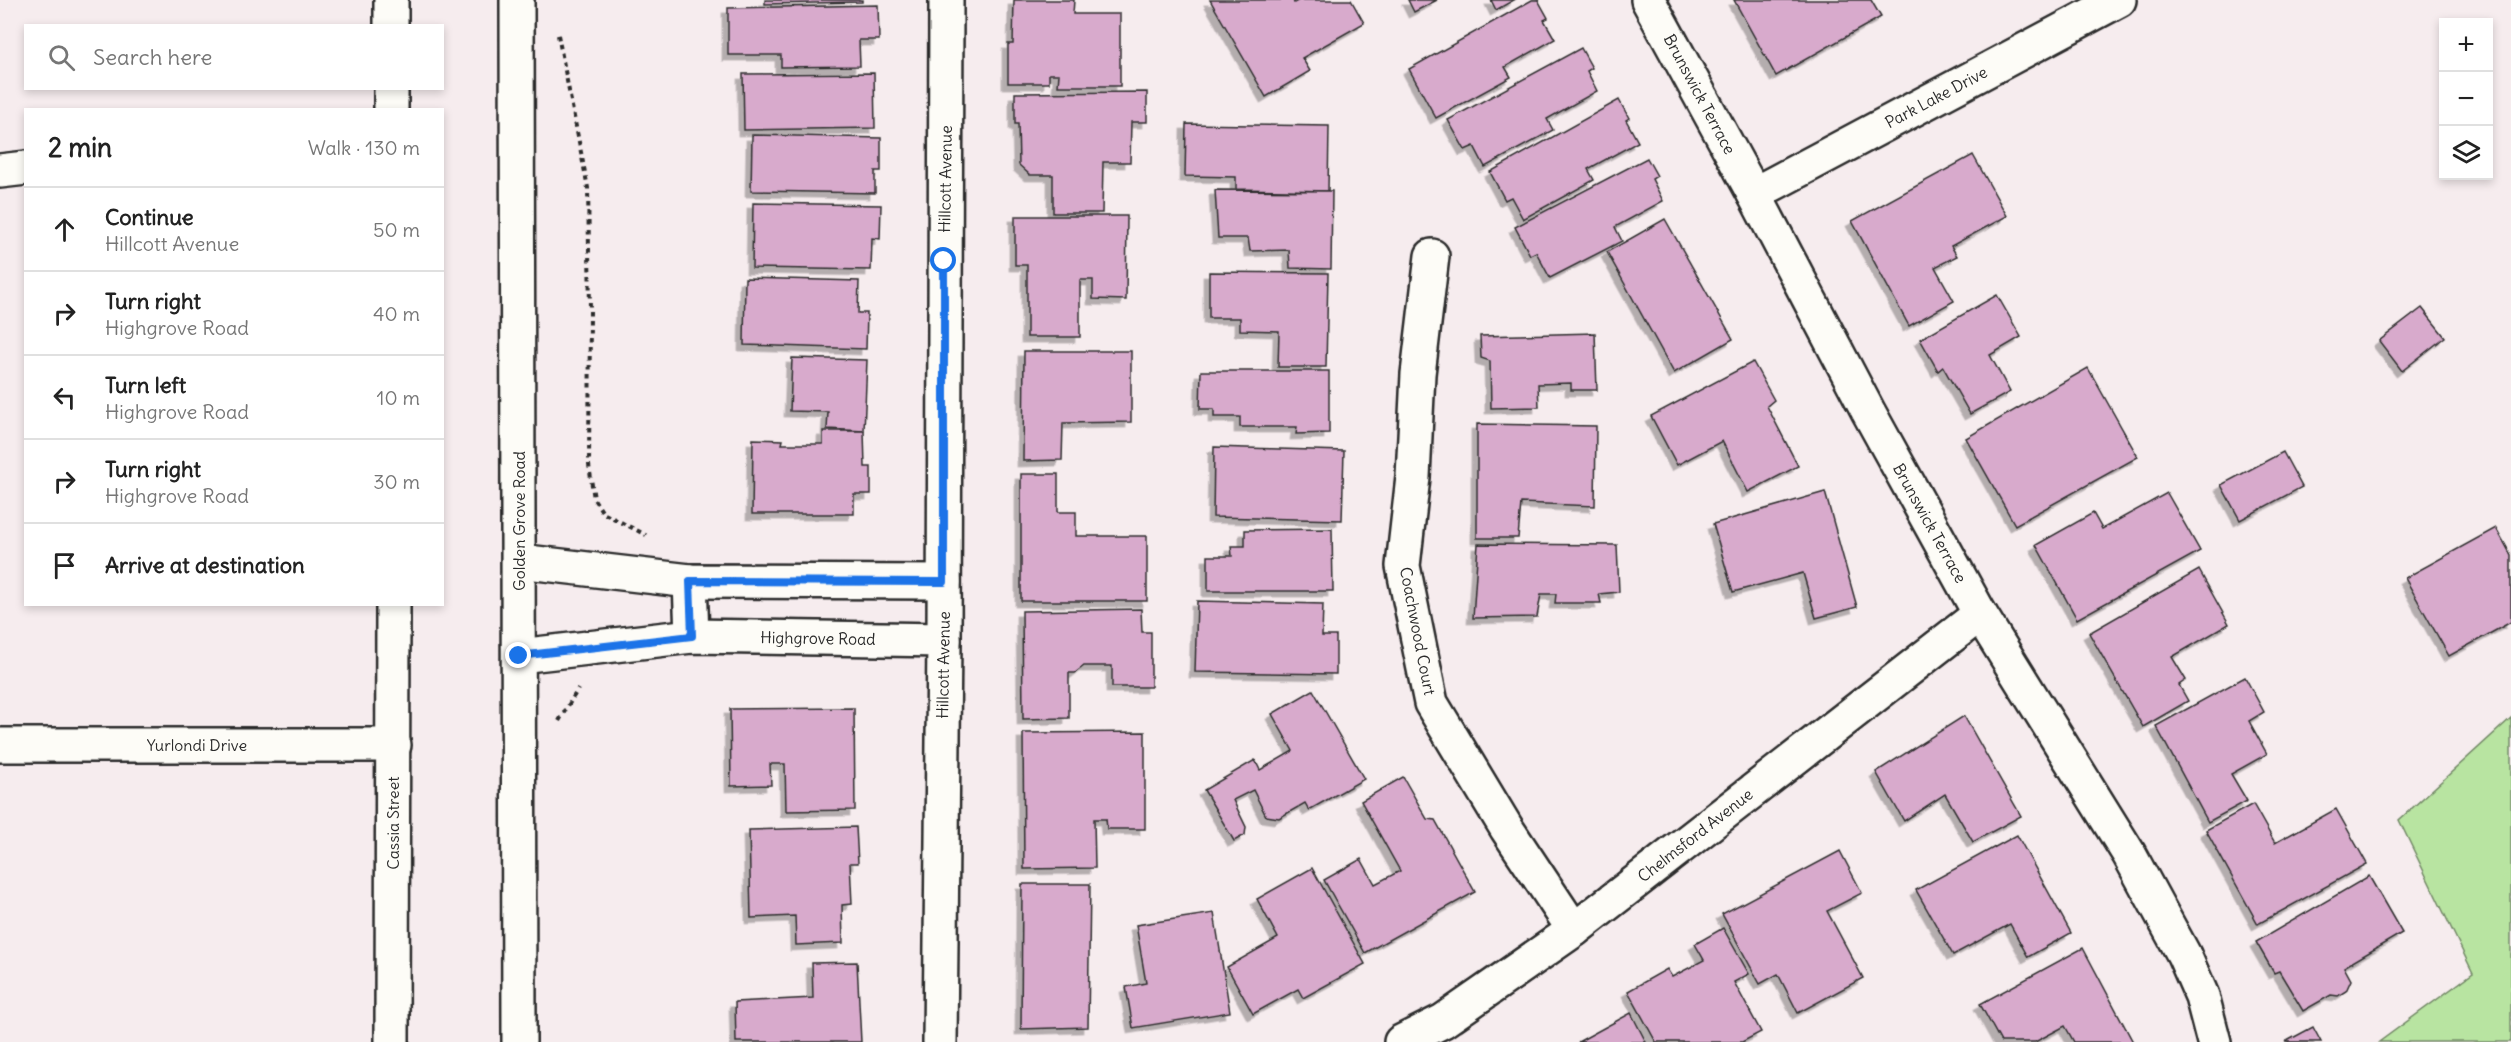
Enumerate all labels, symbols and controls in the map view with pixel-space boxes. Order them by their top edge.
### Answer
map controls [2439,18,2493,180]
button: + [2439,18,2493,72]
search box [24,24,444,90]
street label: Brunswick Terrace [1660,30,1740,158]
icon: search [45,41,78,74]
text: Search here [93,43,212,71]
street label: Park Lake Drive [1881,62,1991,132]
button: − [2439,72,2493,126]
street label: Hillcott Avenue [934,125,956,233]
button: layers [2439,126,2493,180]
text: 2 min [48,131,112,164]
text: Walk · 130 m [308,135,420,160]
text: Continue [105,203,194,231]
icon: ahead [48,213,81,246]
text: 50 m [373,217,420,242]
text: Hillcott Avenue [105,231,239,256]
route start [930,247,956,273]
text: Turn right [105,287,201,315]
icon: right [48,297,81,330]
text: 40 m [373,301,420,326]
text: Highgrove Road [105,315,249,340]
text: Turn left [105,371,186,399]
icon: left [48,381,81,414]
text: 10 m [377,385,420,410]
text: Highgrove Road [105,399,249,424]
street label: Golden Grove Road [509,451,529,591]
text: Turn right [105,455,201,483]
street label: Brunswick Terrace [1889,460,1971,586]
icon: right [48,465,81,498]
text: 30 m [373,469,420,494]
text: Highgrove Road [105,483,249,508]
icon: arrive [48,549,81,582]
text: Arrive at destination [105,551,305,579]
street label: Coachwood Court [1396,565,1440,697]
street label: Hillcott Avenue [932,611,954,719]
street label: Highgrove Road [760,627,876,649]
route end [505,642,531,668]
street label: Yurlondi Drive [147,735,247,755]
street label: Cassia Street [383,776,403,870]
street label: Chelmsford Avenue [1633,784,1757,886]

